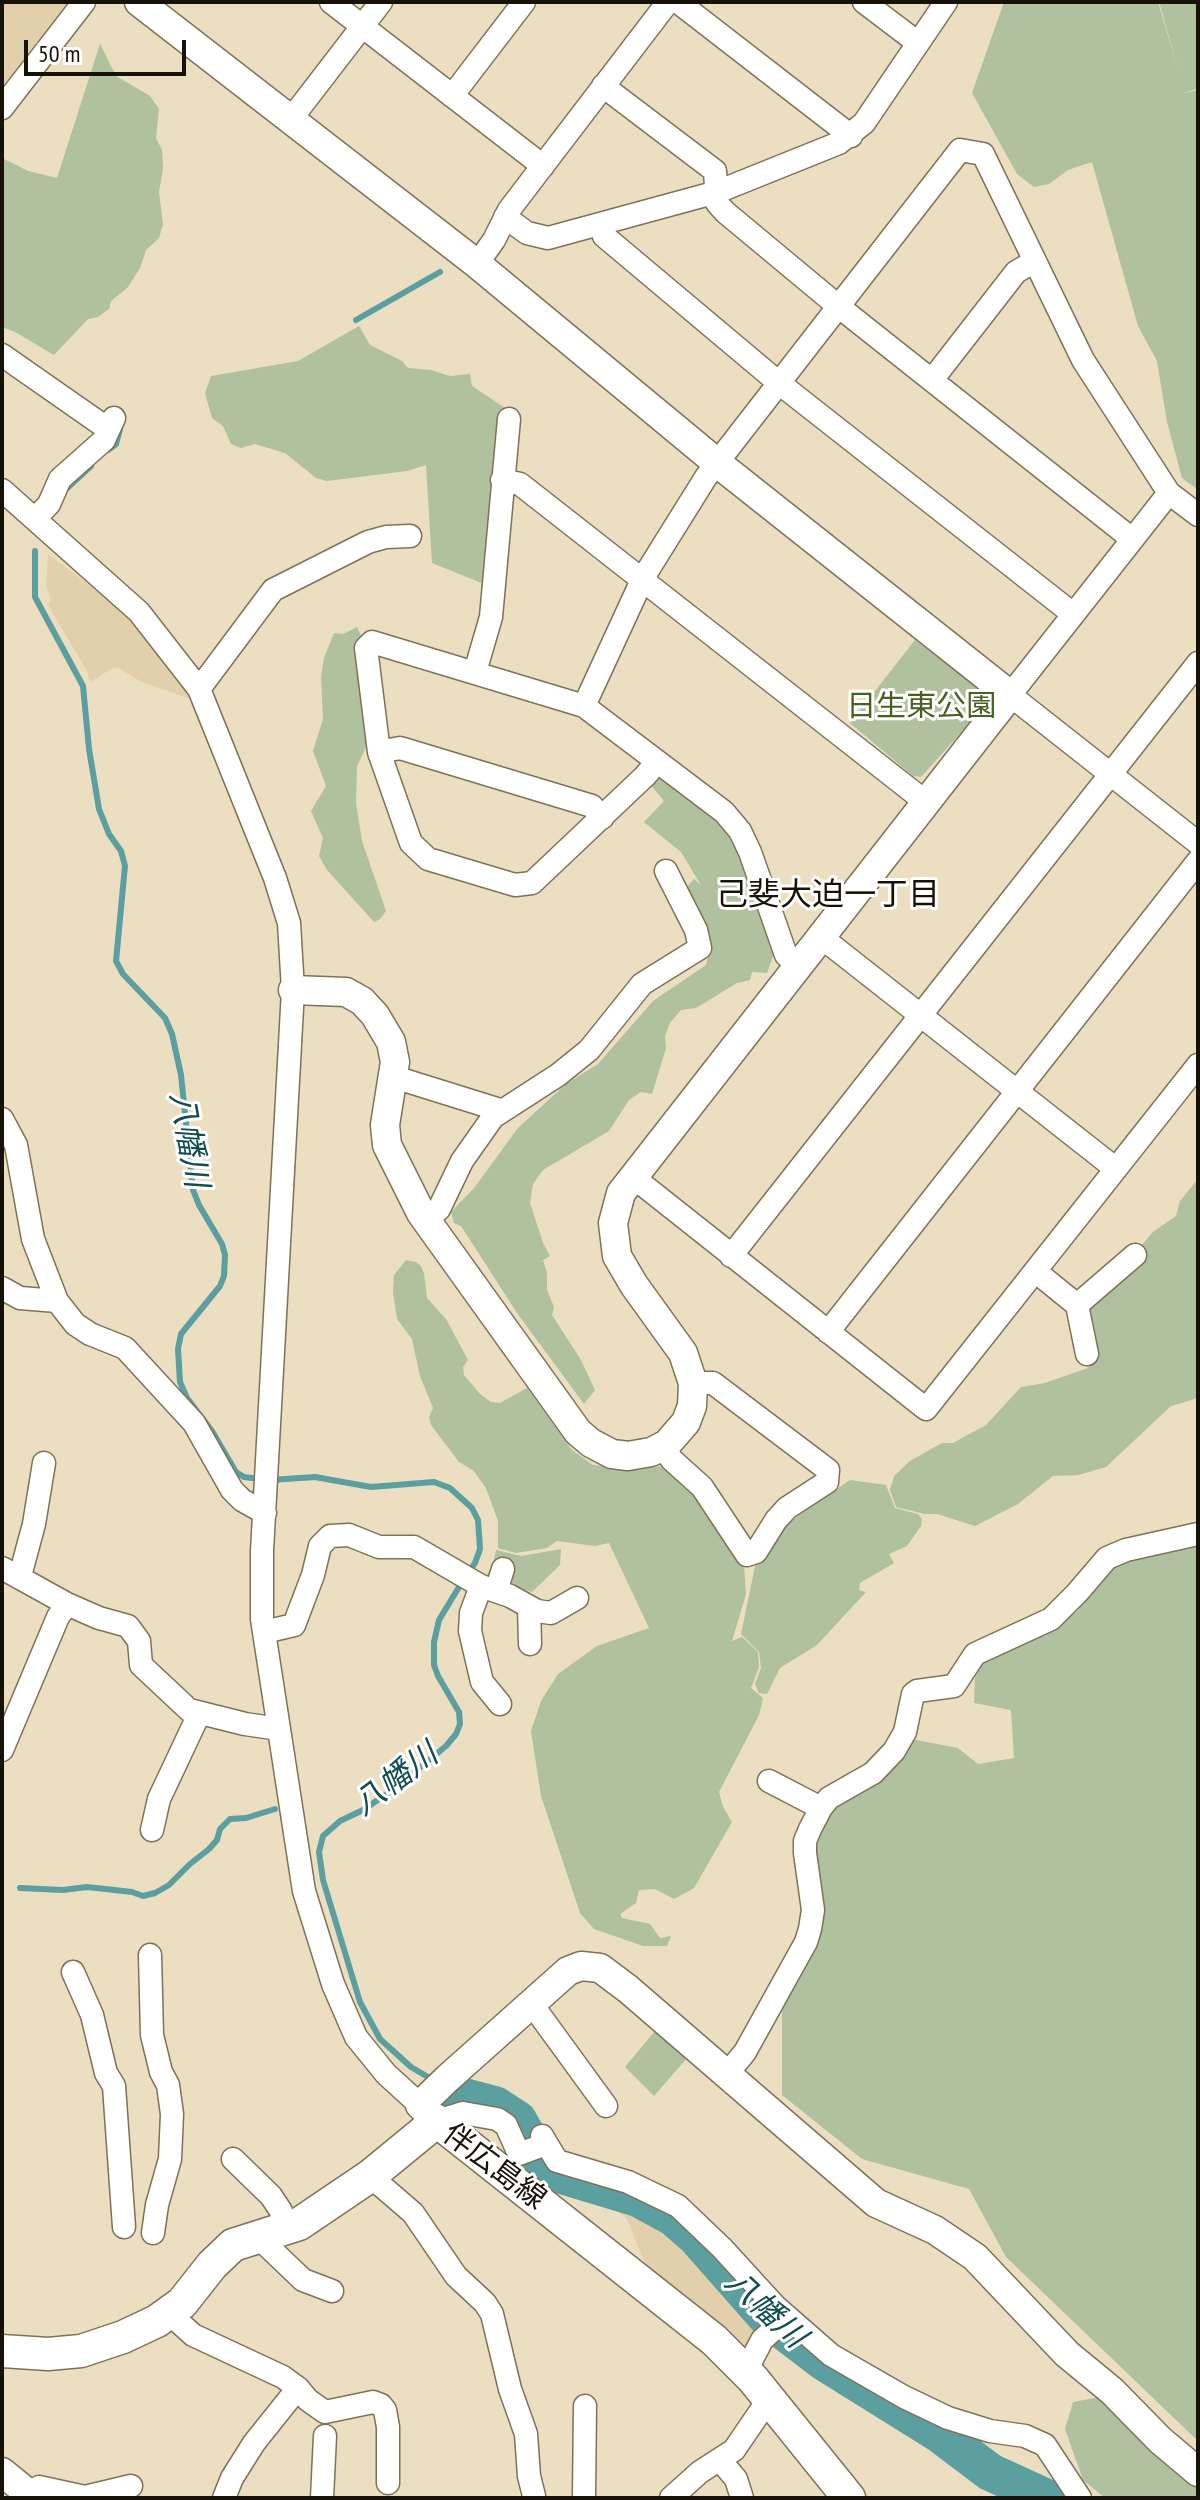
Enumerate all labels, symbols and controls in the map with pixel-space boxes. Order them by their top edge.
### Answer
scale bar [28,24,190,74]
text: 50 m [38,38,80,69]
park label: 日生東公園 [846,689,996,725]
district label: 己斐大迫一丁目 [716,877,940,915]
water label: 八幡川 [161,1089,215,1191]
water label: 八幡川 [346,1736,446,1824]
street label: 伴広島線 [435,2117,553,2217]
water label: 八幡川 [717,2263,813,2357]

